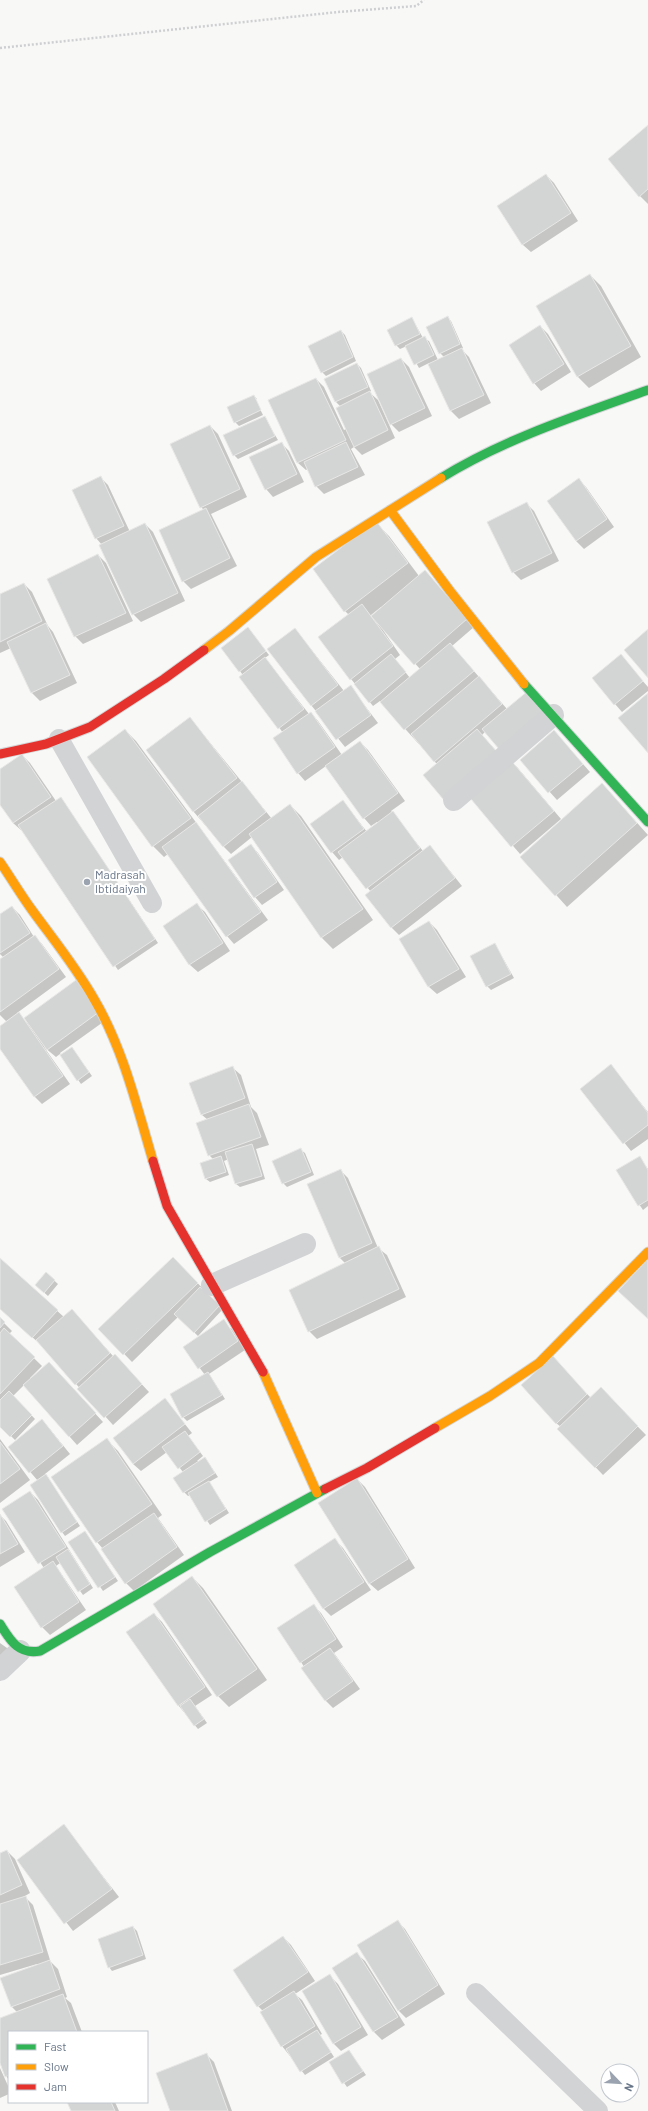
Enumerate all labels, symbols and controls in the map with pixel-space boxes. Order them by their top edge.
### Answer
place label: Madrasah Ibtidaiyah [95,867,146,895]
marker: Madrasah Ibtidaiyah [82,877,92,887]
legend [8,2031,148,2103]
text: Fast [44,2039,67,2053]
text: Slow [44,2059,69,2073]
north arrow [600,2063,640,2103]
text: Jam [44,2079,67,2093]
text: N [622,2081,637,2094]

